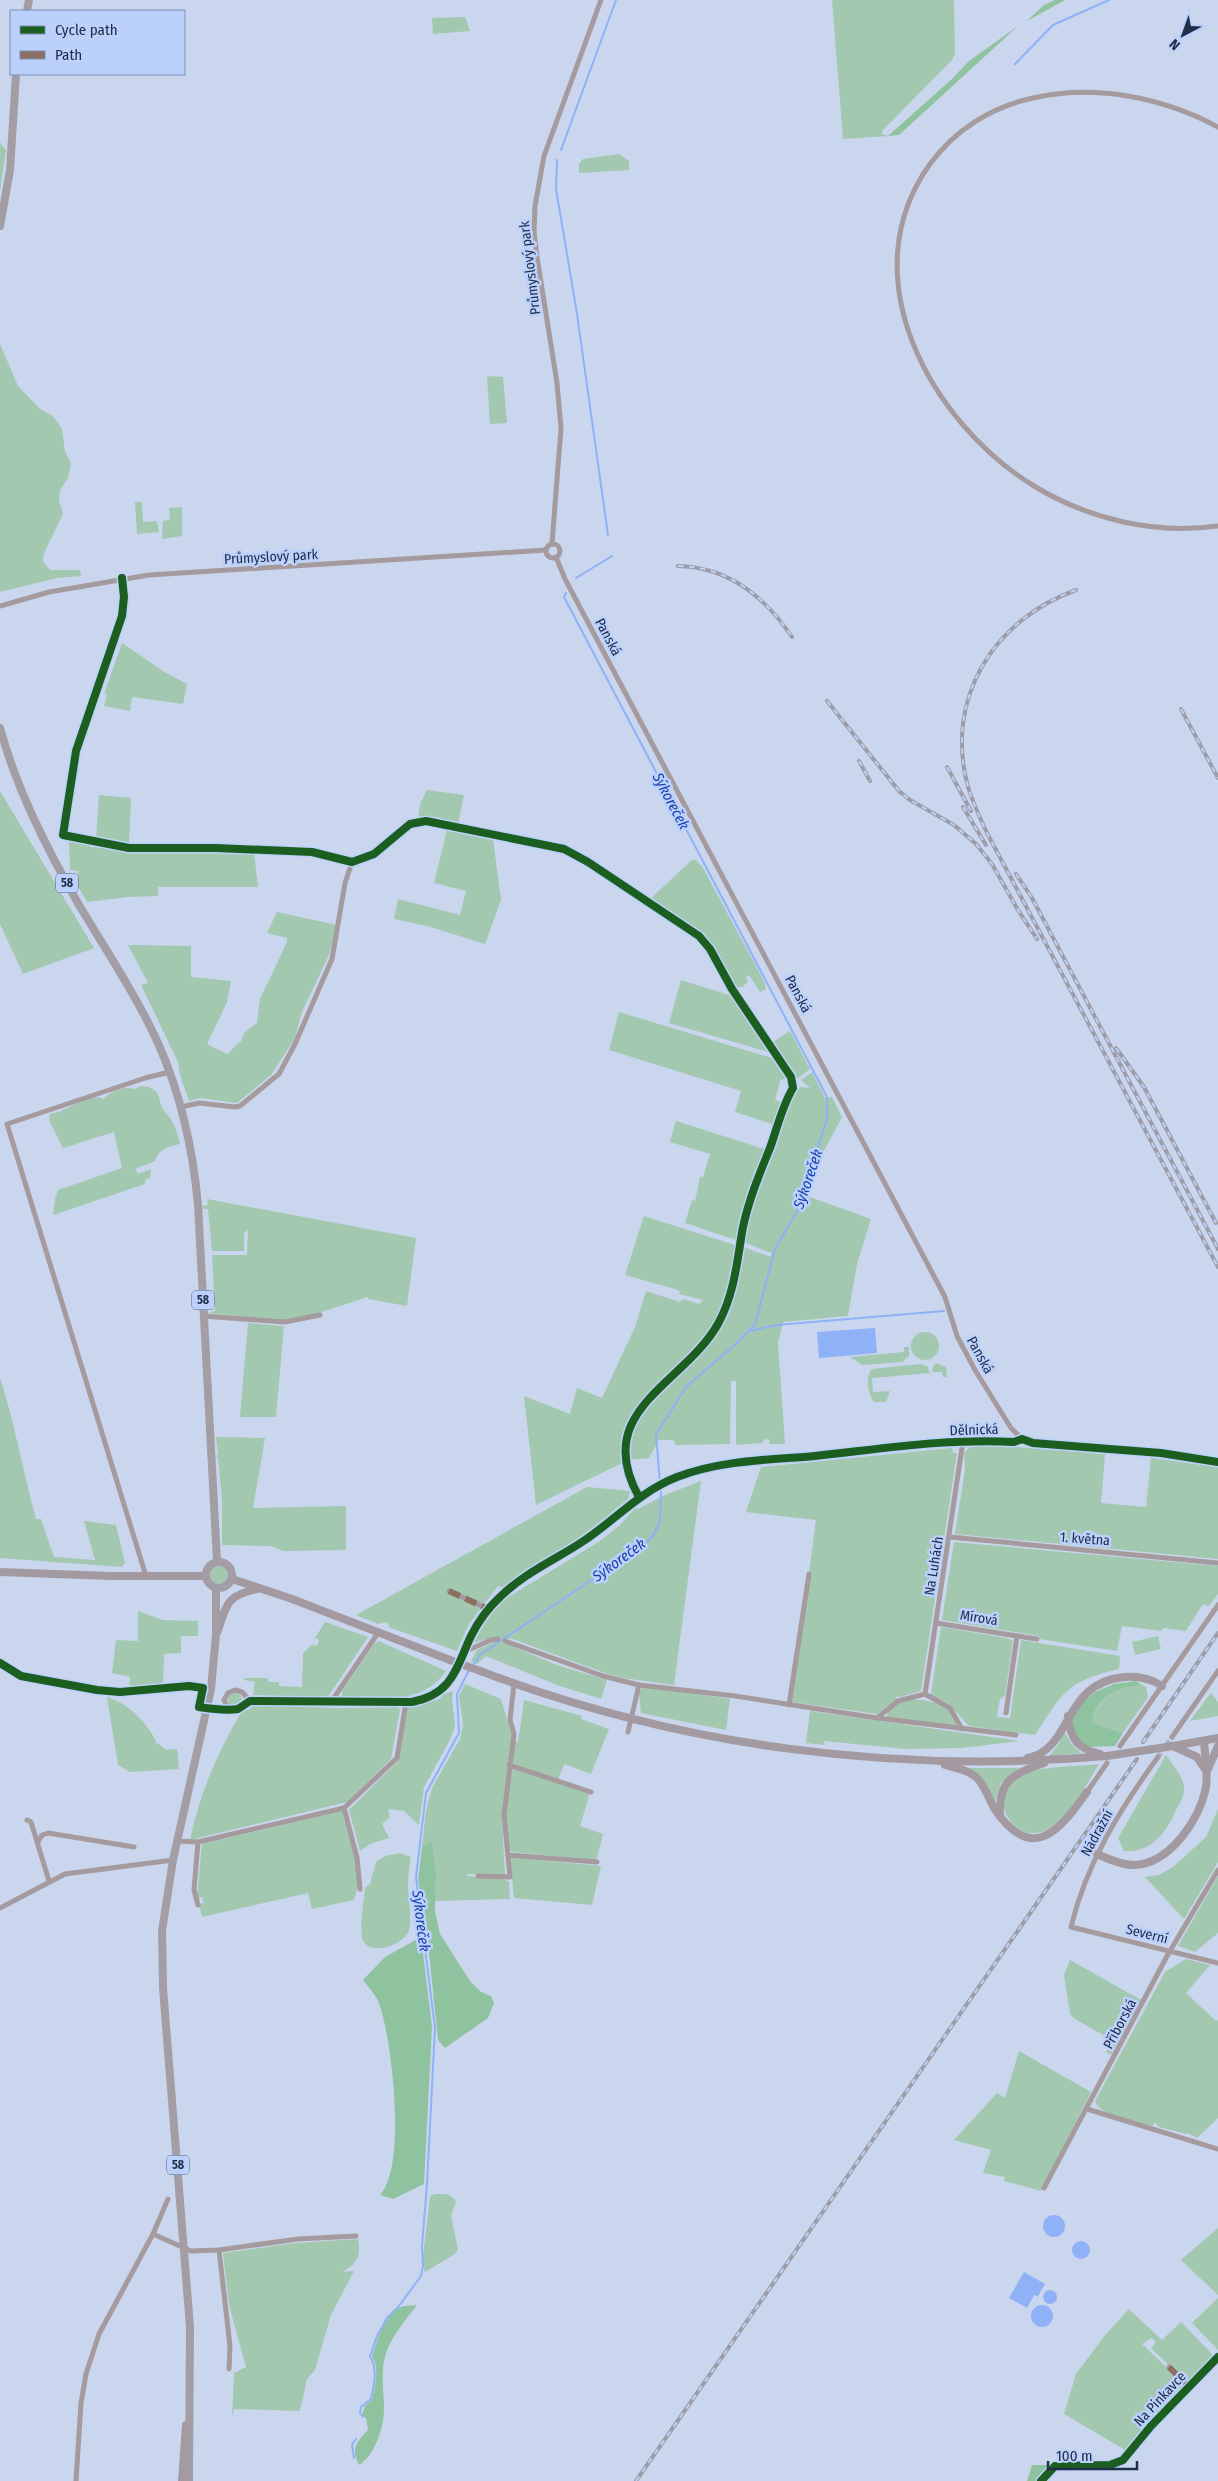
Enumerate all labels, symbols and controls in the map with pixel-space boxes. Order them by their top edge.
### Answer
legend [10,10,185,75]
north arrow [1158,10,1208,60]
text: Cycle path [55,21,118,39]
text: N [1166,35,1184,54]
text: Path [55,46,82,64]
street label: Průmyslový park [516,220,544,316]
street label: Průmyslový park [223,546,319,568]
street label: Panská [591,615,625,659]
water label: Sýkoreček [648,769,694,833]
road number: 58 [56,874,78,892]
street label: Panská [781,972,815,1016]
water label: Sýkoreček [789,1146,827,1212]
road number: 58 [192,1290,214,1310]
street label: Panská [963,1333,997,1377]
street label: Dělnická [949,1421,999,1439]
street label: 1. května [1059,1529,1111,1549]
water label: Sýkoreček [588,1534,650,1586]
street label: Na Luhách [921,1535,947,1597]
street label: Mírová [959,1607,999,1629]
street label: Nádražní [1077,1806,1117,1859]
water label: Sýkoreček [408,1888,434,1953]
street label: Severní [1124,1921,1170,1948]
street label: Příborská [1100,1996,1140,2052]
road number: 58 [167,2156,189,2174]
street label: Na Pinkavce [1130,2368,1190,2430]
scale bar [1048,2438,1137,2470]
text: 100 m [1056,2447,1093,2465]

